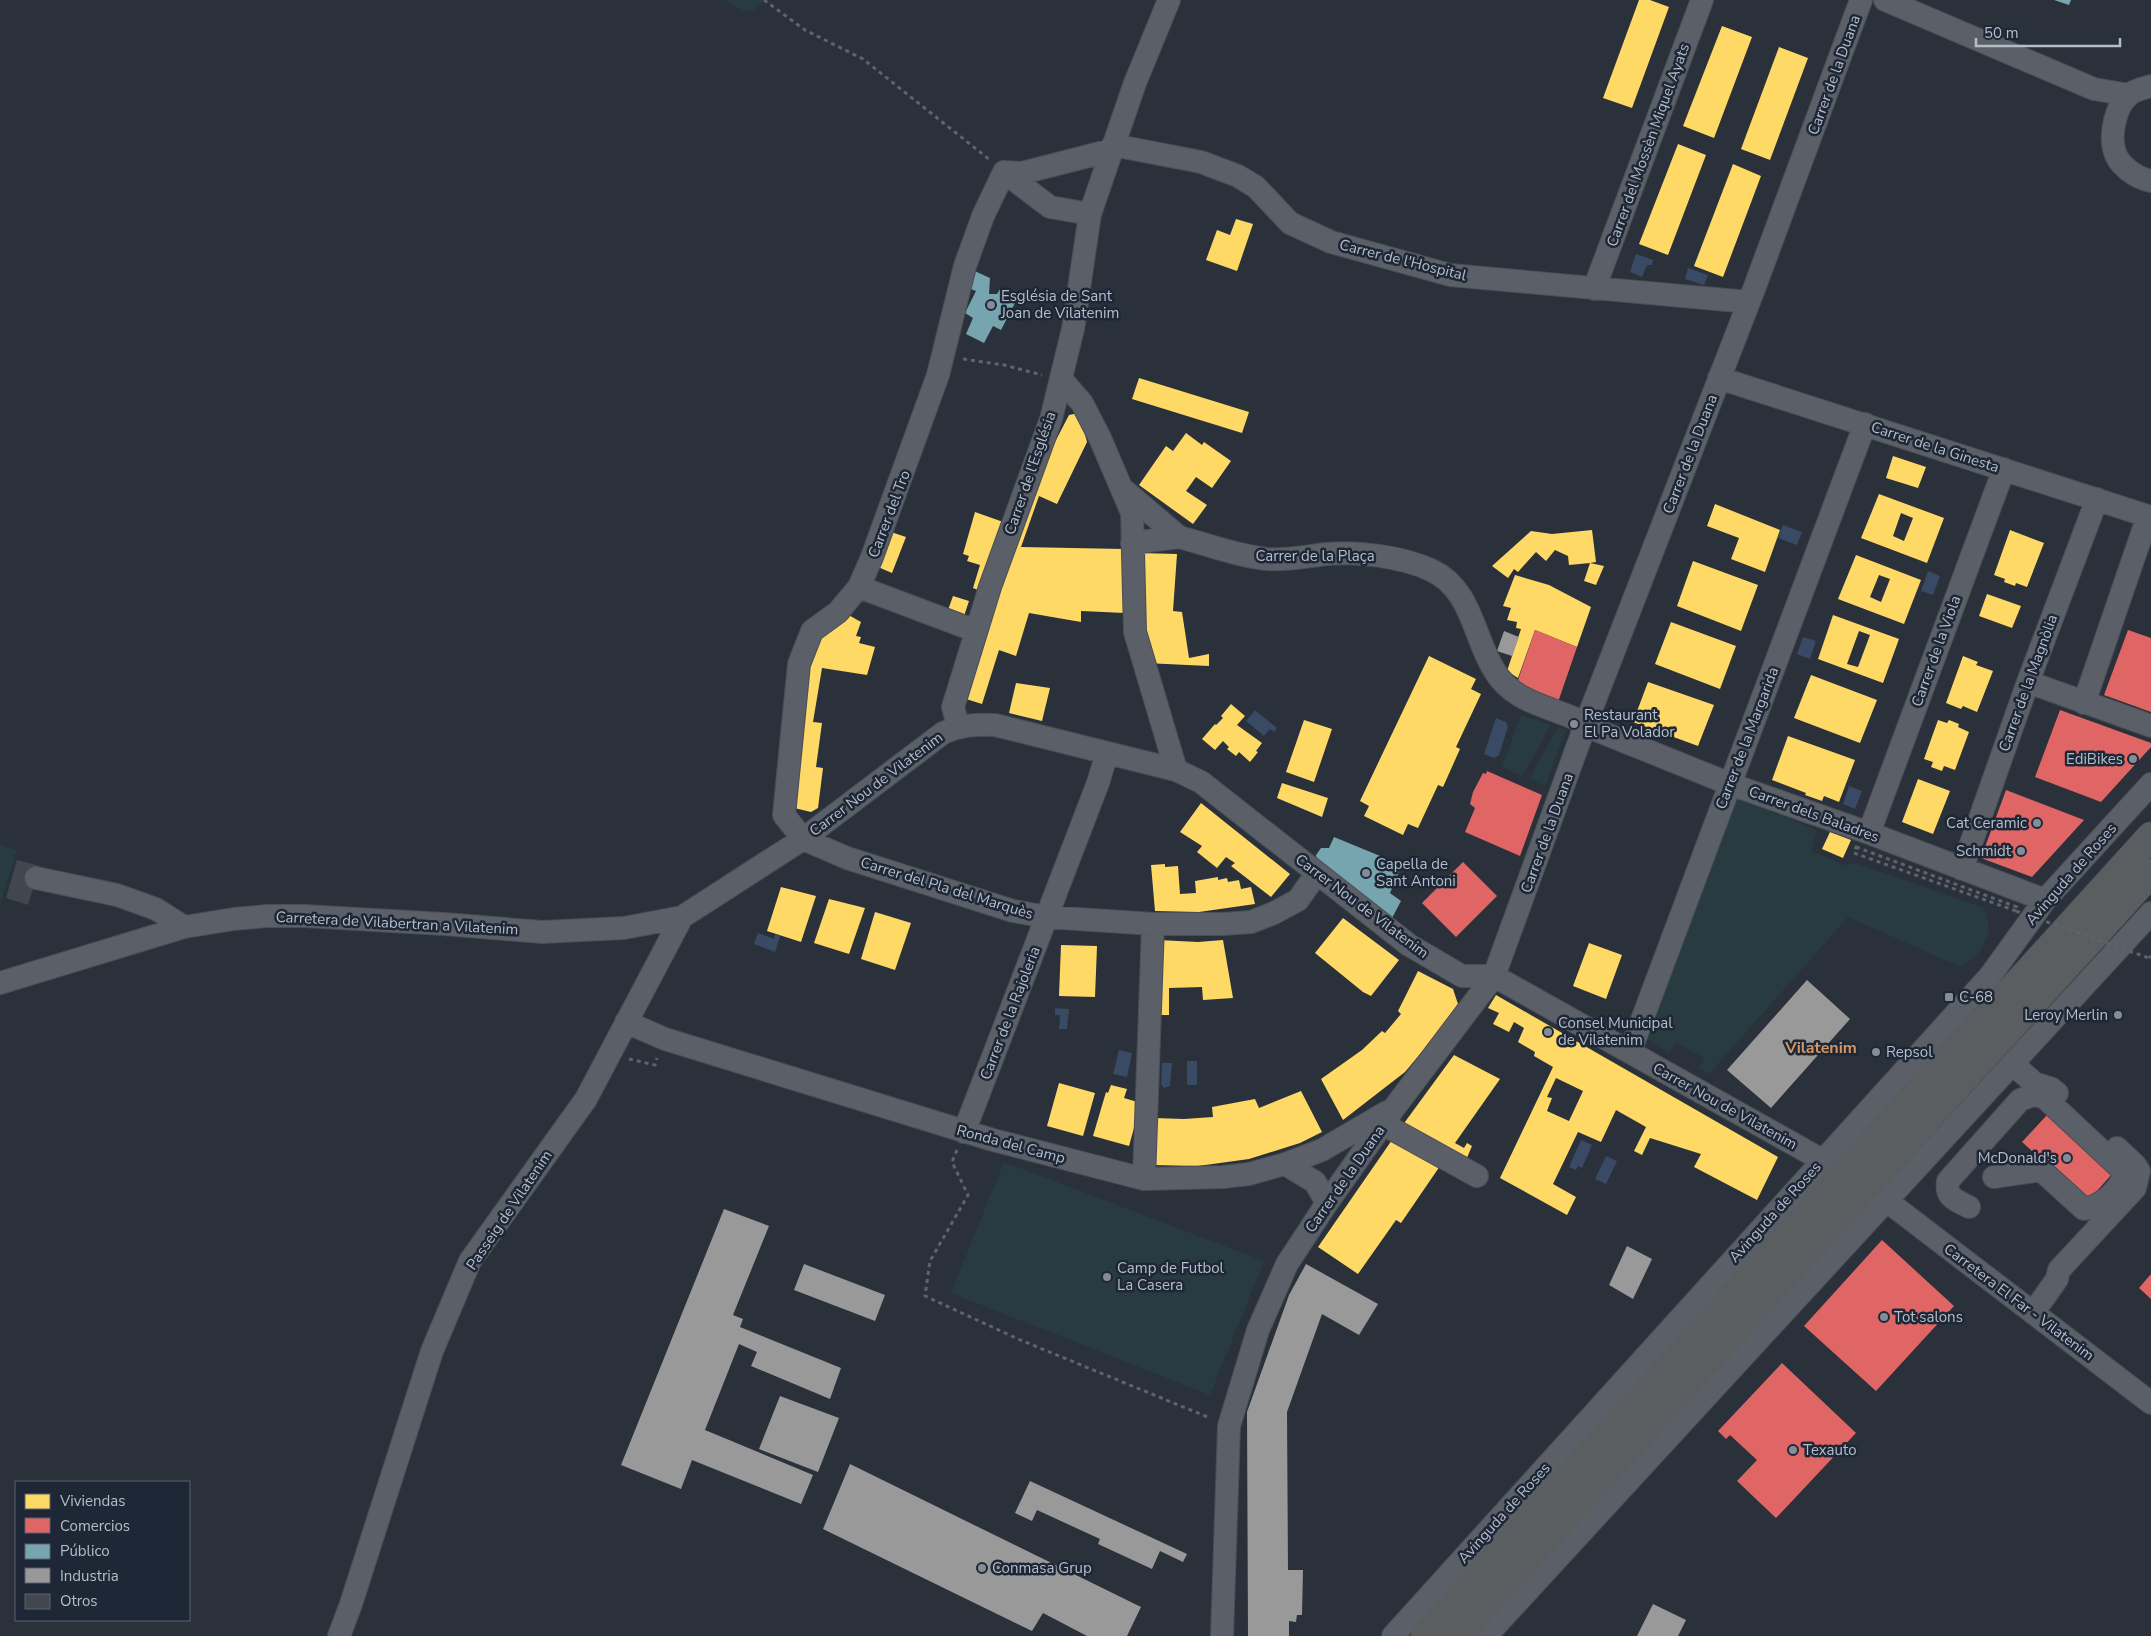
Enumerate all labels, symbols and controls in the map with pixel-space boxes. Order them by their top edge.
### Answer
street label: Carrer de la Duana [1803,12,1865,138]
scale bar [1976,15,2120,47]
text: 50 m [1984,23,2019,43]
street label: Carrer del Mossèn Miquel Ayats [1602,41,1694,249]
street label: Carrer de l'Hospital [1337,235,1469,286]
place label: Església de Sant Joan de Vilatenim [1000,286,1119,323]
marker: Església de Sant Joan de Vilatenim [985,299,997,311]
street label: Carrer de la Duana [1658,391,1722,517]
street label: Carrer de l'Església [1000,409,1060,537]
street label: Carrer de la Ginesta [1868,417,2002,477]
street label: Carrer del Tro [863,467,915,561]
street label: Carrer de la Plaça [1255,546,1375,566]
street label: Carrer de la Viola [1907,593,1965,709]
street label: Carrer de la Magnòlia [1994,612,2062,754]
street label: Carrer de la Margarida [1711,664,1783,812]
place label: Restaurant El Pa Volador [1584,705,1675,742]
marker: Restaurant El Pa Volador [1568,718,1580,730]
street label: Carrer Nou de Vilatenim [805,727,947,841]
place label: EdiBikes [2066,749,2123,769]
marker: EdiBikes [2127,753,2139,765]
street label: Carrer de la Duana [1516,770,1578,896]
street label: Carrer dels Baladres [1746,781,1882,847]
place label: Cat Ceramic [1946,813,2027,833]
marker: Cat Ceramic [2031,817,2043,829]
street label: Avinguda de Roses [2021,819,2121,929]
place label: Schmidt [1956,841,2012,861]
marker: Schmidt [2015,845,2027,857]
street label: Carrer Nou de Vilatenim [1291,849,1433,963]
street label: Carrer del Pla del Marquès [858,852,1036,924]
place label: Capella de Sant Antoni [1376,854,1456,891]
marker: Capella de Sant Antoni [1360,867,1372,879]
street label: Carretera de Vilabertran a Vilatenim [275,907,519,939]
street label: Carrer de la Rajoleria [975,943,1045,1083]
place label: C-68 [1959,987,1993,1007]
marker: C-68 [1943,991,1955,1003]
place label: Leroy Merlin [2024,1005,2108,1025]
marker: Leroy Merlin [2112,1009,2124,1021]
place label: Consel Municipal de Vilatenim [1558,1013,1673,1050]
marker: Consel Municipal de Vilatenim [1542,1026,1554,1038]
district label: Vilatenim [1784,1037,1857,1059]
place label: Repsol [1886,1042,1933,1062]
marker: Repsol [1870,1046,1882,1058]
street label: Carrer Nou de Vilatenim [1649,1058,1801,1154]
street label: Ronda del Camp [954,1120,1068,1168]
street label: Carrer de la Duana [1301,1121,1389,1237]
street label: Passeig de Vilatenim [461,1146,557,1274]
place label: McDonald's [1978,1148,2057,1168]
marker: McDonald's [2061,1152,2073,1164]
street label: Avinguda de Roses [1724,1157,1826,1267]
street label: Carretera El Far - Vilatenim [1940,1239,2098,1365]
place label: Camp de Futbol La Casera [1117,1258,1225,1295]
marker: Camp de Futbol La Casera [1101,1271,1113,1283]
place label: Tot salons [1894,1307,1963,1327]
marker: Tot salons [1878,1311,1890,1323]
place label: Texauto [1803,1440,1857,1460]
marker: Texauto [1787,1444,1799,1456]
street label: Avinguda de Roses [1453,1458,1555,1568]
legend [15,1481,190,1621]
text: Viviendas [59,1491,125,1511]
text: Comercios [60,1516,130,1536]
text: Público [60,1541,110,1561]
place label: Conmasa Grup [992,1558,1092,1578]
marker: Conmasa Grup [976,1562,988,1574]
text: Industria [60,1566,119,1586]
text: Otros [60,1591,98,1611]

